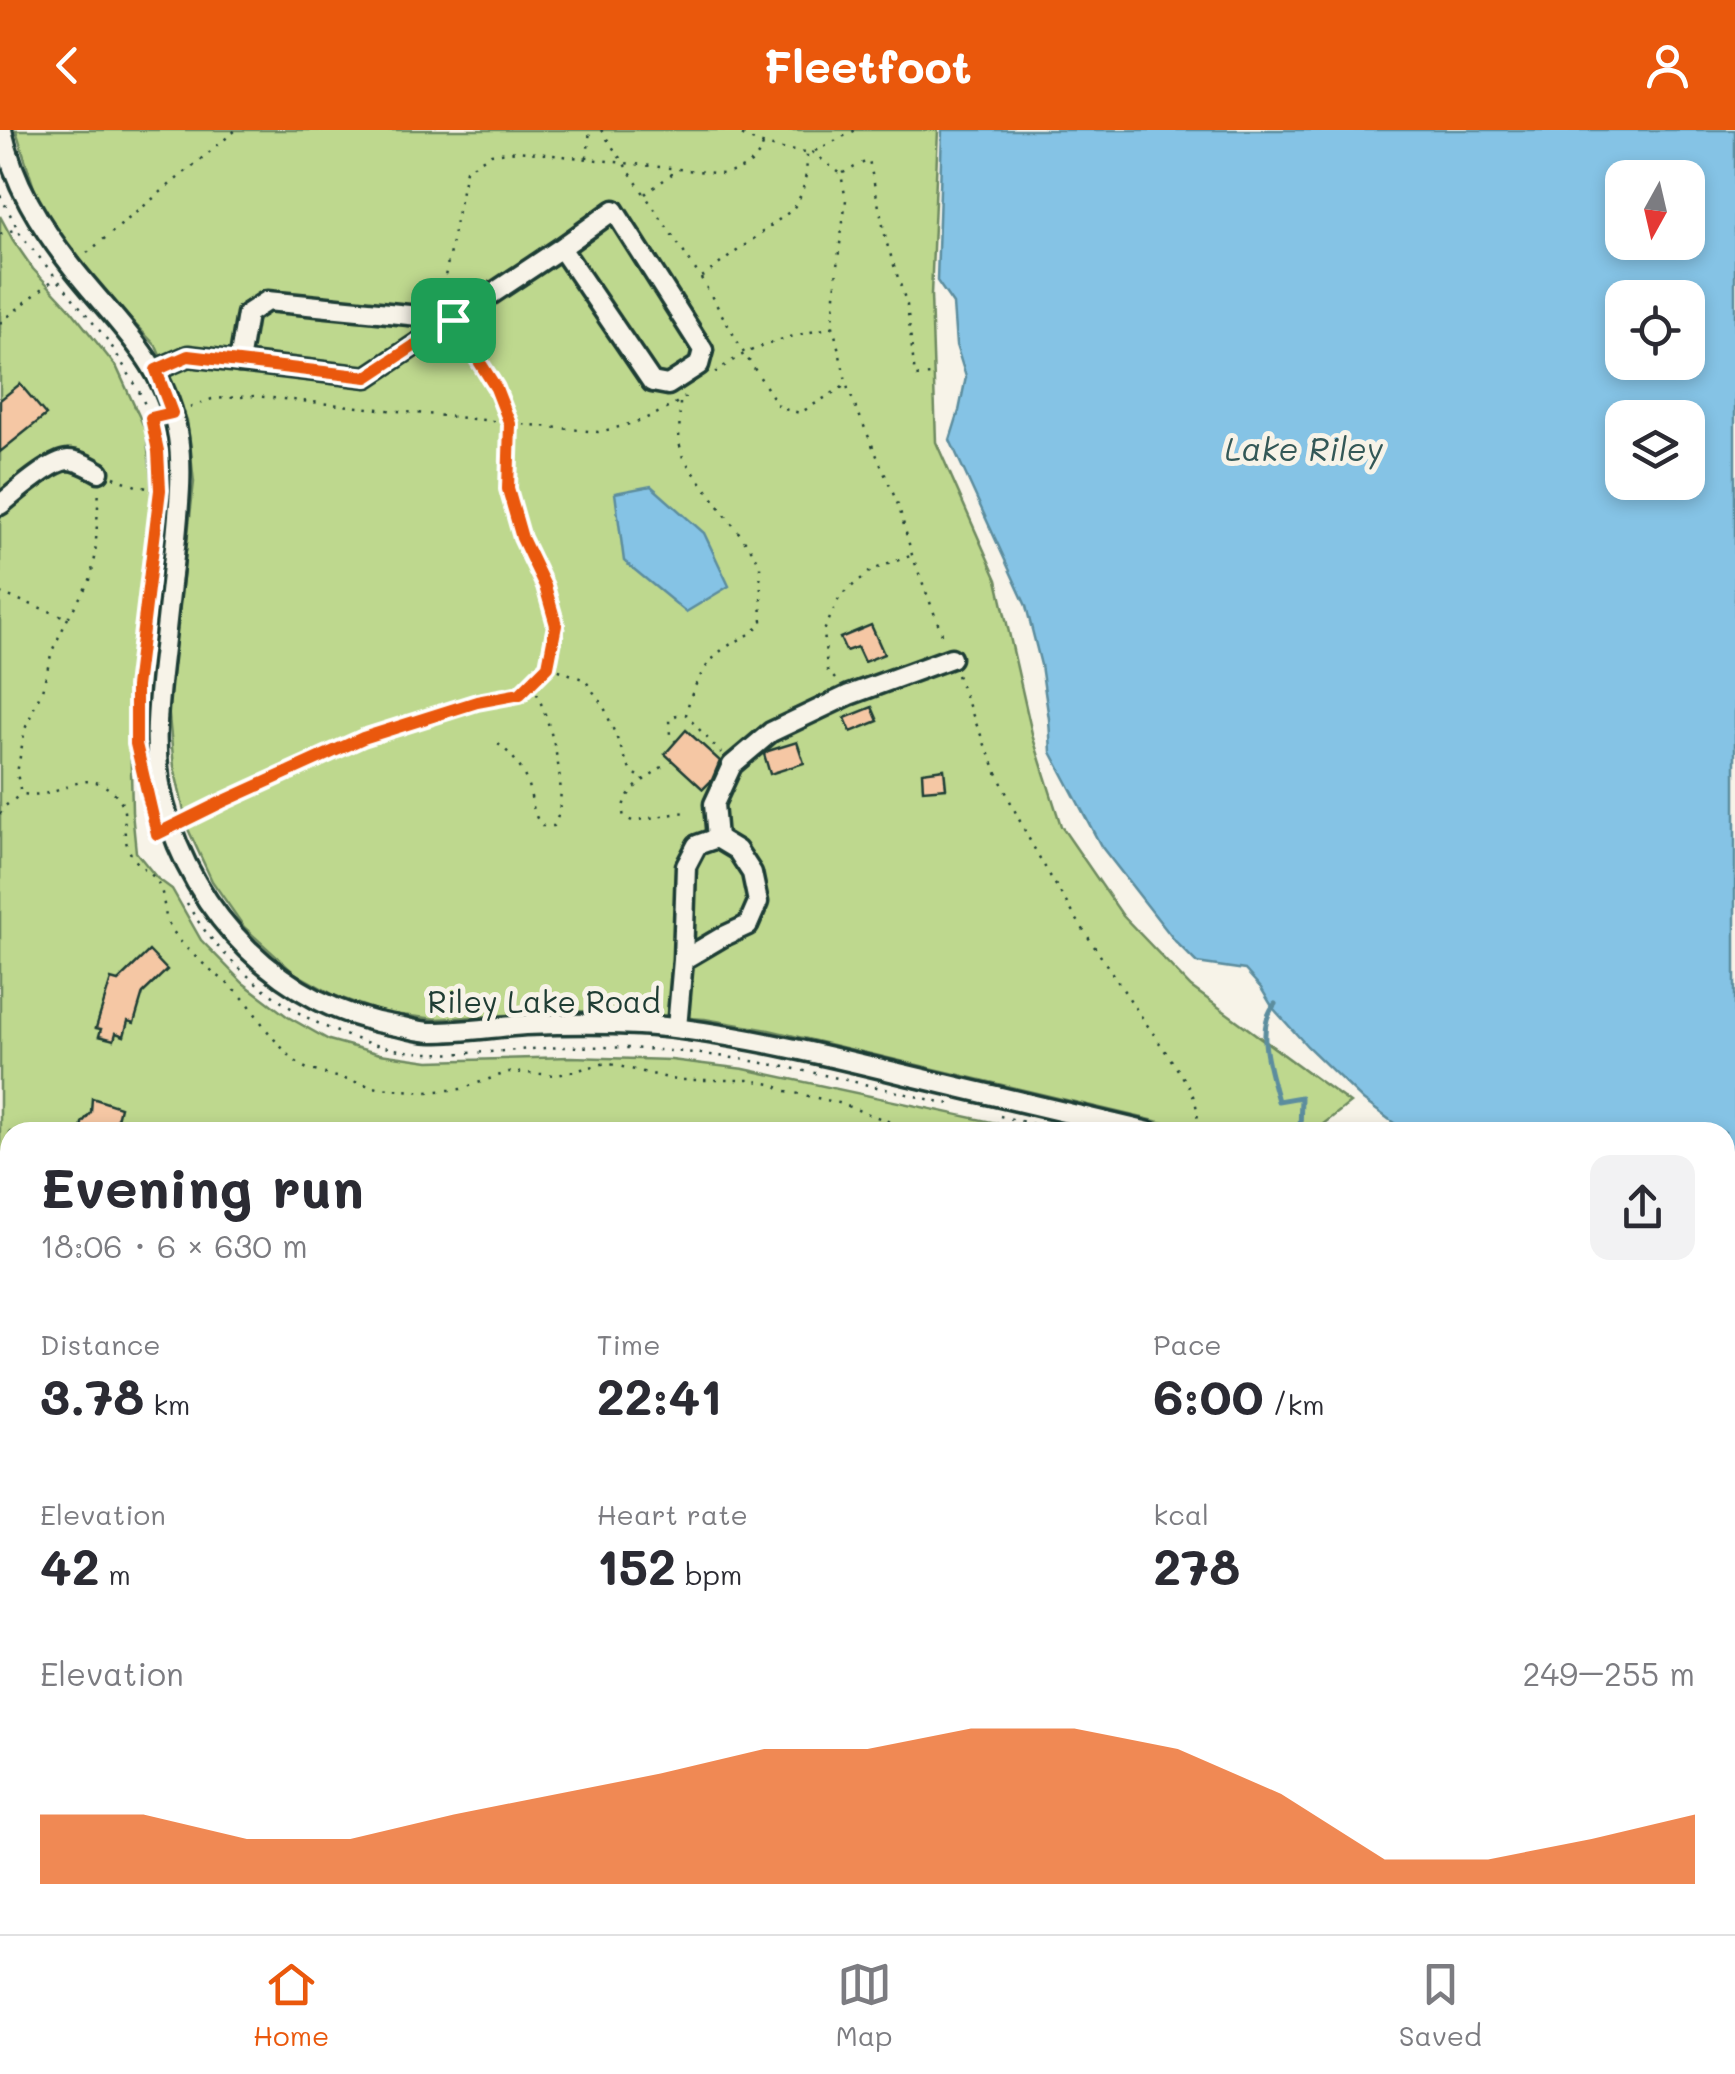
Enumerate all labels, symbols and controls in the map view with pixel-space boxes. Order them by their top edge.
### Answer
text: Fleetfoot [763,36,972,94]
icon: back [40,38,95,93]
icon: person [1640,38,1695,93]
north arrow [1605,160,1705,260]
map controls [1605,160,1705,500]
pin [411,278,496,363]
button: locate [1605,280,1705,380]
icon: arrive [426,293,481,348]
button: layers [1605,400,1705,500]
water label: Lake Riley [1225,427,1384,470]
street label: Riley Lake Road [427,981,661,1021]
text: Evening run [40,1150,364,1222]
button: share [1590,1155,1695,1260]
text: 18:06 · 6 × 630 m [40,1224,308,1266]
text: Distance [40,1326,161,1362]
text: Time [597,1326,660,1362]
text: Pace [1153,1326,1222,1362]
text: 3.78 [40,1362,144,1428]
text: 22:41 [597,1362,722,1428]
text: 6:00 [1153,1362,1264,1428]
text: km [144,1386,190,1422]
text: /km [1264,1386,1325,1422]
text: Elevation [40,1496,166,1532]
text: Heart rate [597,1496,748,1532]
text: kcal [1153,1496,1209,1532]
text: 42 [40,1532,100,1598]
text: 152 [597,1532,676,1598]
text: 278 [1153,1532,1240,1598]
text: m [100,1556,131,1592]
text: bpm [676,1556,742,1592]
text: Elevation [40,1652,184,1694]
text: 249–255 m [1522,1652,1695,1694]
tab: Home [253,1957,329,2053]
tab: Map [836,1957,893,2053]
tab: Saved [1399,1957,1482,2053]

